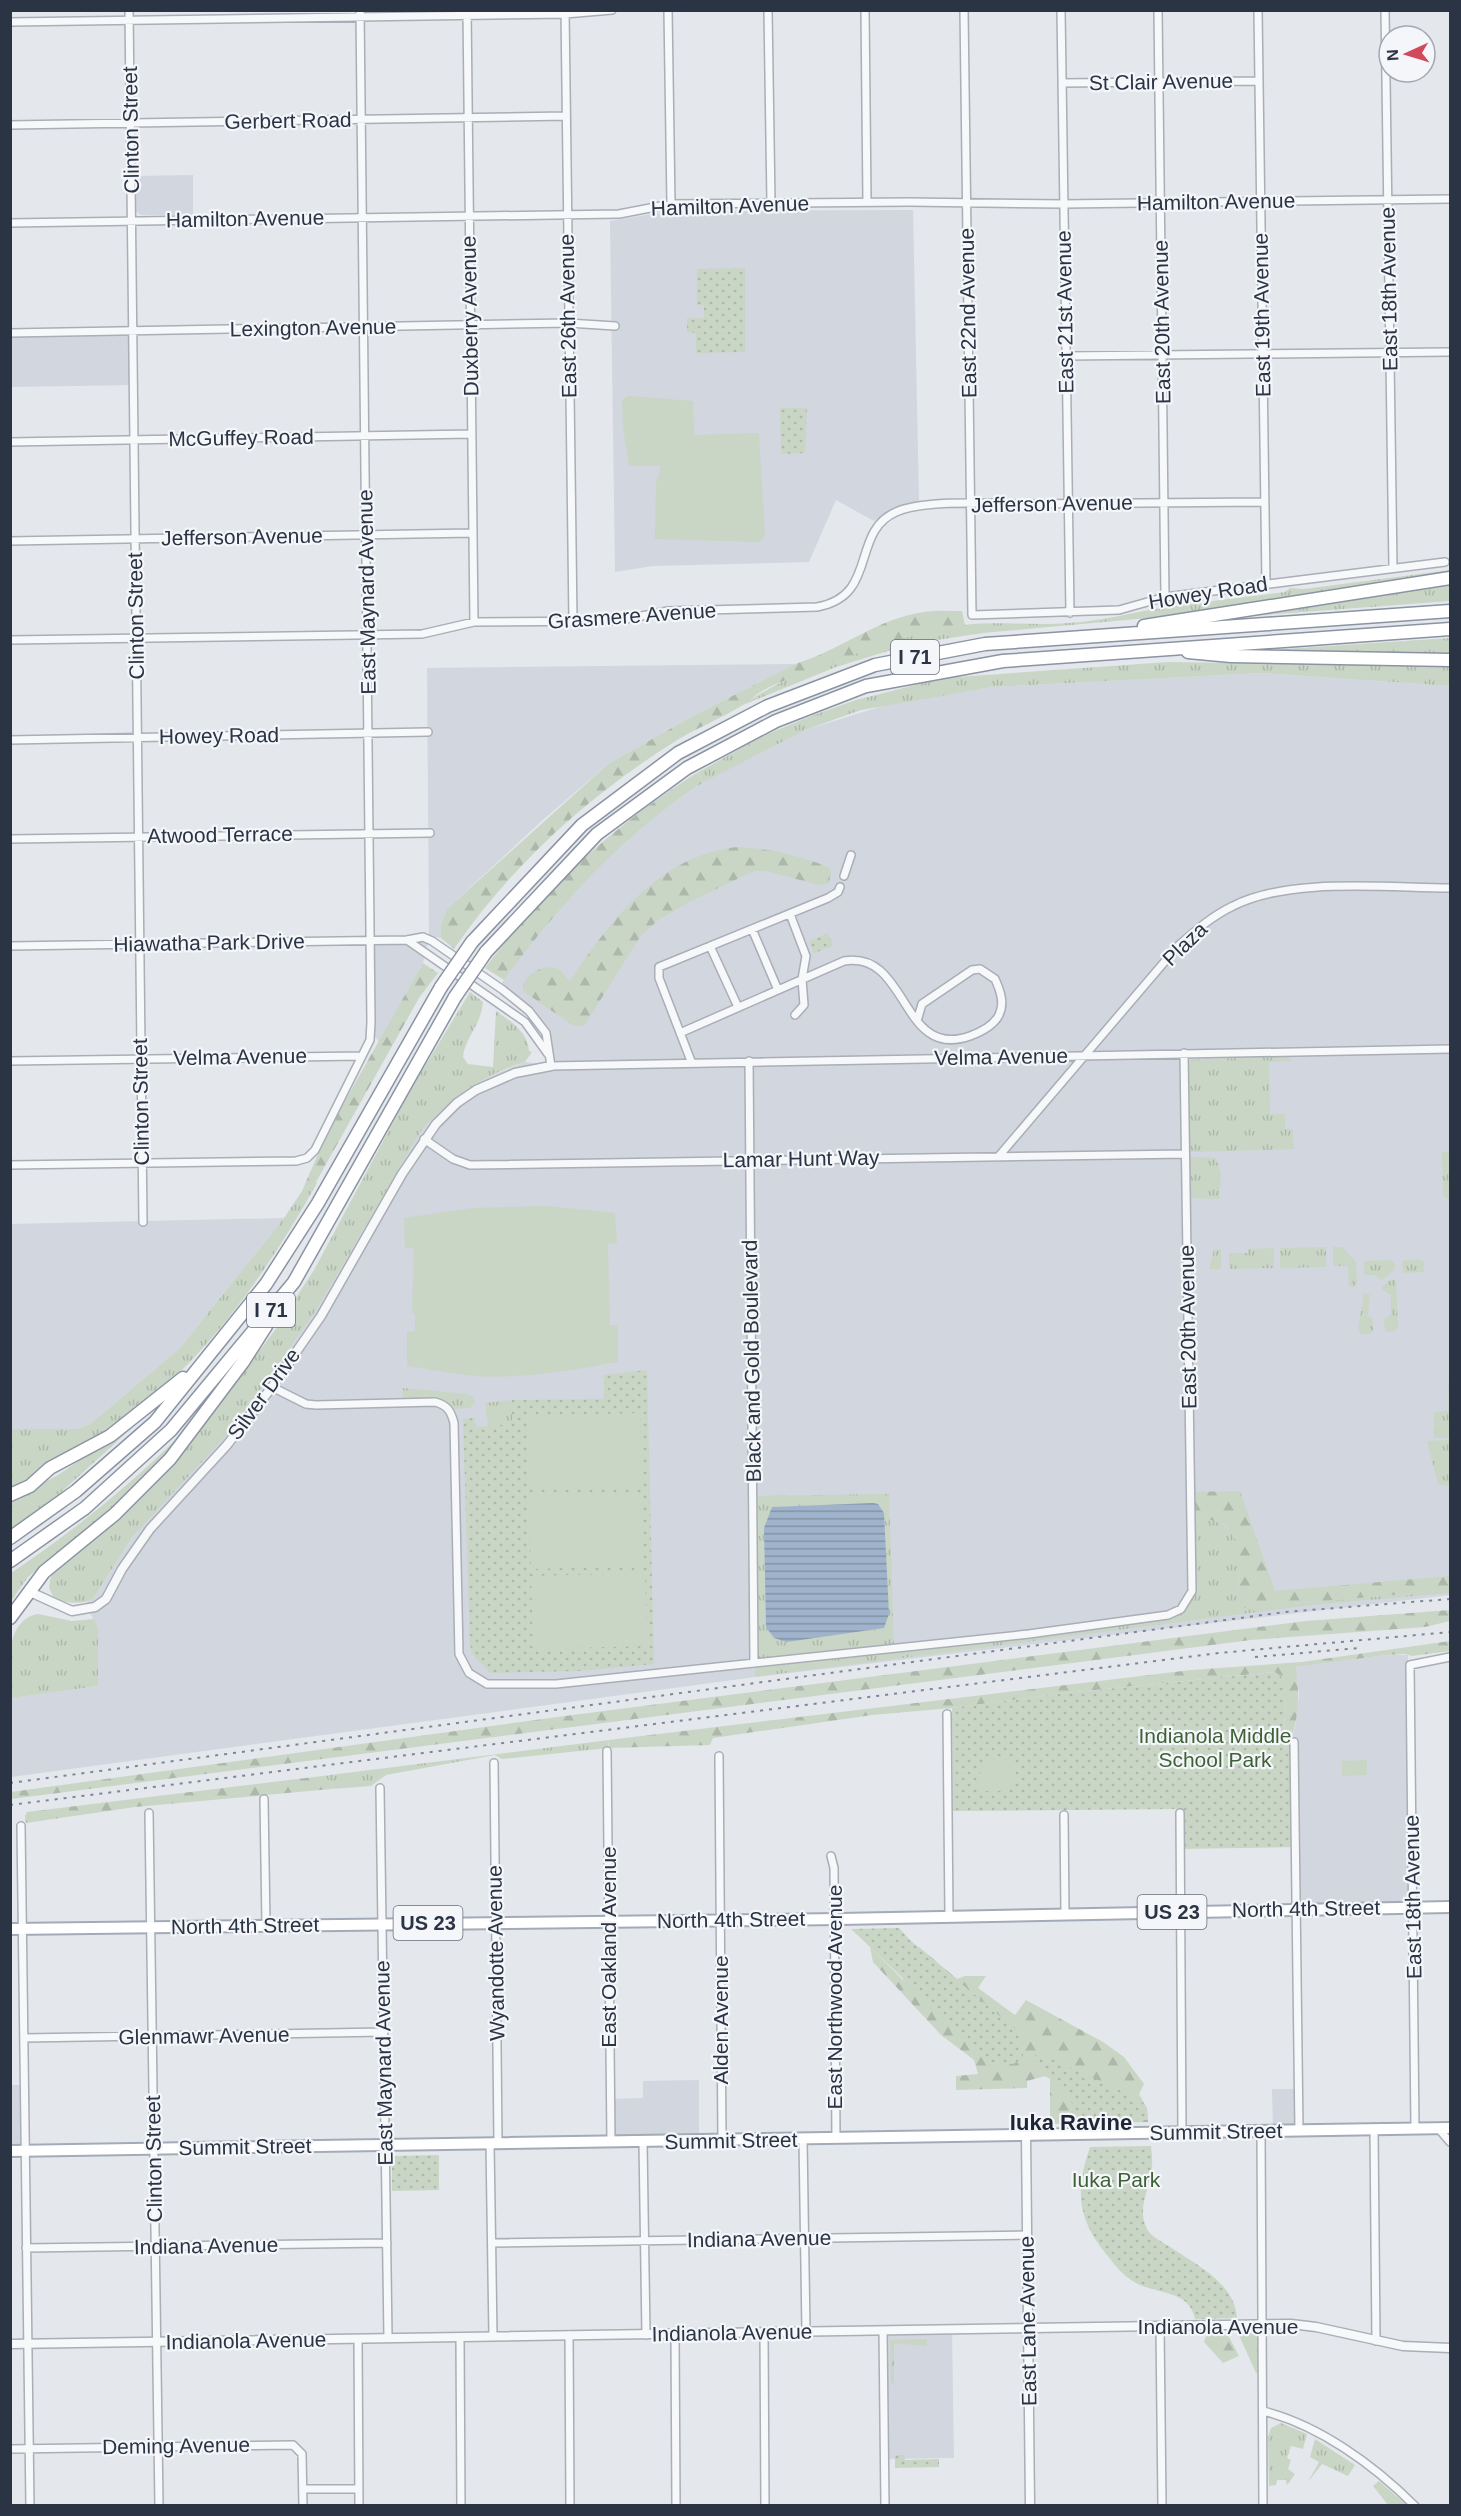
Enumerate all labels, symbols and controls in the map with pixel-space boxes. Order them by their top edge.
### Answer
north arrow [1377,24,1437,84]
text: N [1384,49,1401,61]
street label: Clinton Street [118,66,143,194]
street label: St Clair Avenue [1089,69,1233,94]
street label: Gerbert Road [224,108,352,133]
street label: Hamilton Avenue [1137,189,1295,214]
street label: Hamilton Avenue [650,191,810,220]
street label: Hamilton Avenue [166,206,324,231]
street label: East 18th Avenue [1376,207,1401,371]
street label: East 22nd Avenue [955,228,980,398]
street label: East 21st Avenue [1052,230,1077,394]
street label: East 19th Avenue [1249,233,1274,397]
street label: East 26th Avenue [555,234,580,398]
street label: Duxberry Avenue [457,235,482,397]
street label: East 20th Avenue [1149,240,1174,404]
street label: Lexington Avenue [229,315,396,340]
street label: McGuffey Road [168,425,314,450]
street label: East Maynard Avenue [353,489,380,695]
street label: Jefferson Avenue [971,491,1133,516]
street label: Jefferson Avenue [161,524,323,549]
street label: Clinton Street [123,552,148,680]
street label: Howey Road [1147,572,1269,613]
street label: Grasmere Avenue [547,598,717,633]
road number: I 71 [891,640,939,674]
street label: Howey Road [159,723,279,748]
street label: Atwood Terrace [147,822,293,847]
street label: Plaza [1158,917,1212,970]
street label: Hiawatha Park Drive [113,929,305,956]
street label: Clinton Street [128,1038,153,1166]
street label: Velma Avenue [173,1044,307,1069]
street label: Velma Avenue [934,1044,1068,1069]
street label: Lamar Hunt Way [722,1146,880,1171]
street label: Black and Gold Boulevard [738,1239,765,1483]
street label: East 20th Avenue [1175,1245,1200,1409]
road number: I 71 [247,1293,295,1327]
street label: Silver Drive [223,1344,304,1444]
park label: Indianola Middle School Park [1139,1724,1291,1771]
street label: East 18th Avenue [1400,1815,1425,1979]
street label: East Oakland Avenue [597,1846,620,2048]
street label: Wyandotte Avenue [482,1865,509,2041]
street label: East Northwood Avenue [823,1885,846,2109]
road number: US 23 [1138,1895,1206,1929]
street label: North 4th Street [1232,1896,1380,1921]
road number: US 23 [394,1906,462,1940]
street label: North 4th Street [657,1907,805,1932]
street label: North 4th Street [171,1913,319,1938]
street label: Alden Avenue [709,1955,732,2085]
street label: East Maynard Avenue [370,1960,397,2166]
street label: Glenmawr Avenue [118,2023,290,2048]
street label: Clinton Street [141,2095,166,2223]
district label: Iuka Ravine [1010,2110,1132,2135]
street label: Summit Street [1149,2119,1283,2144]
street label: Summit Street [664,2128,798,2153]
street label: Summit Street [178,2134,312,2159]
park label: Iuka Park [1072,2168,1161,2191]
street label: Indiana Avenue [687,2226,831,2251]
street label: Indiana Avenue [134,2233,278,2258]
street label: East Lane Avenue [1015,2236,1040,2406]
street label: Indianola Avenue [1138,2315,1298,2338]
street label: Indianola Avenue [651,2320,813,2345]
street label: Indianola Avenue [165,2328,327,2353]
street label: Deming Avenue [102,2433,250,2458]

